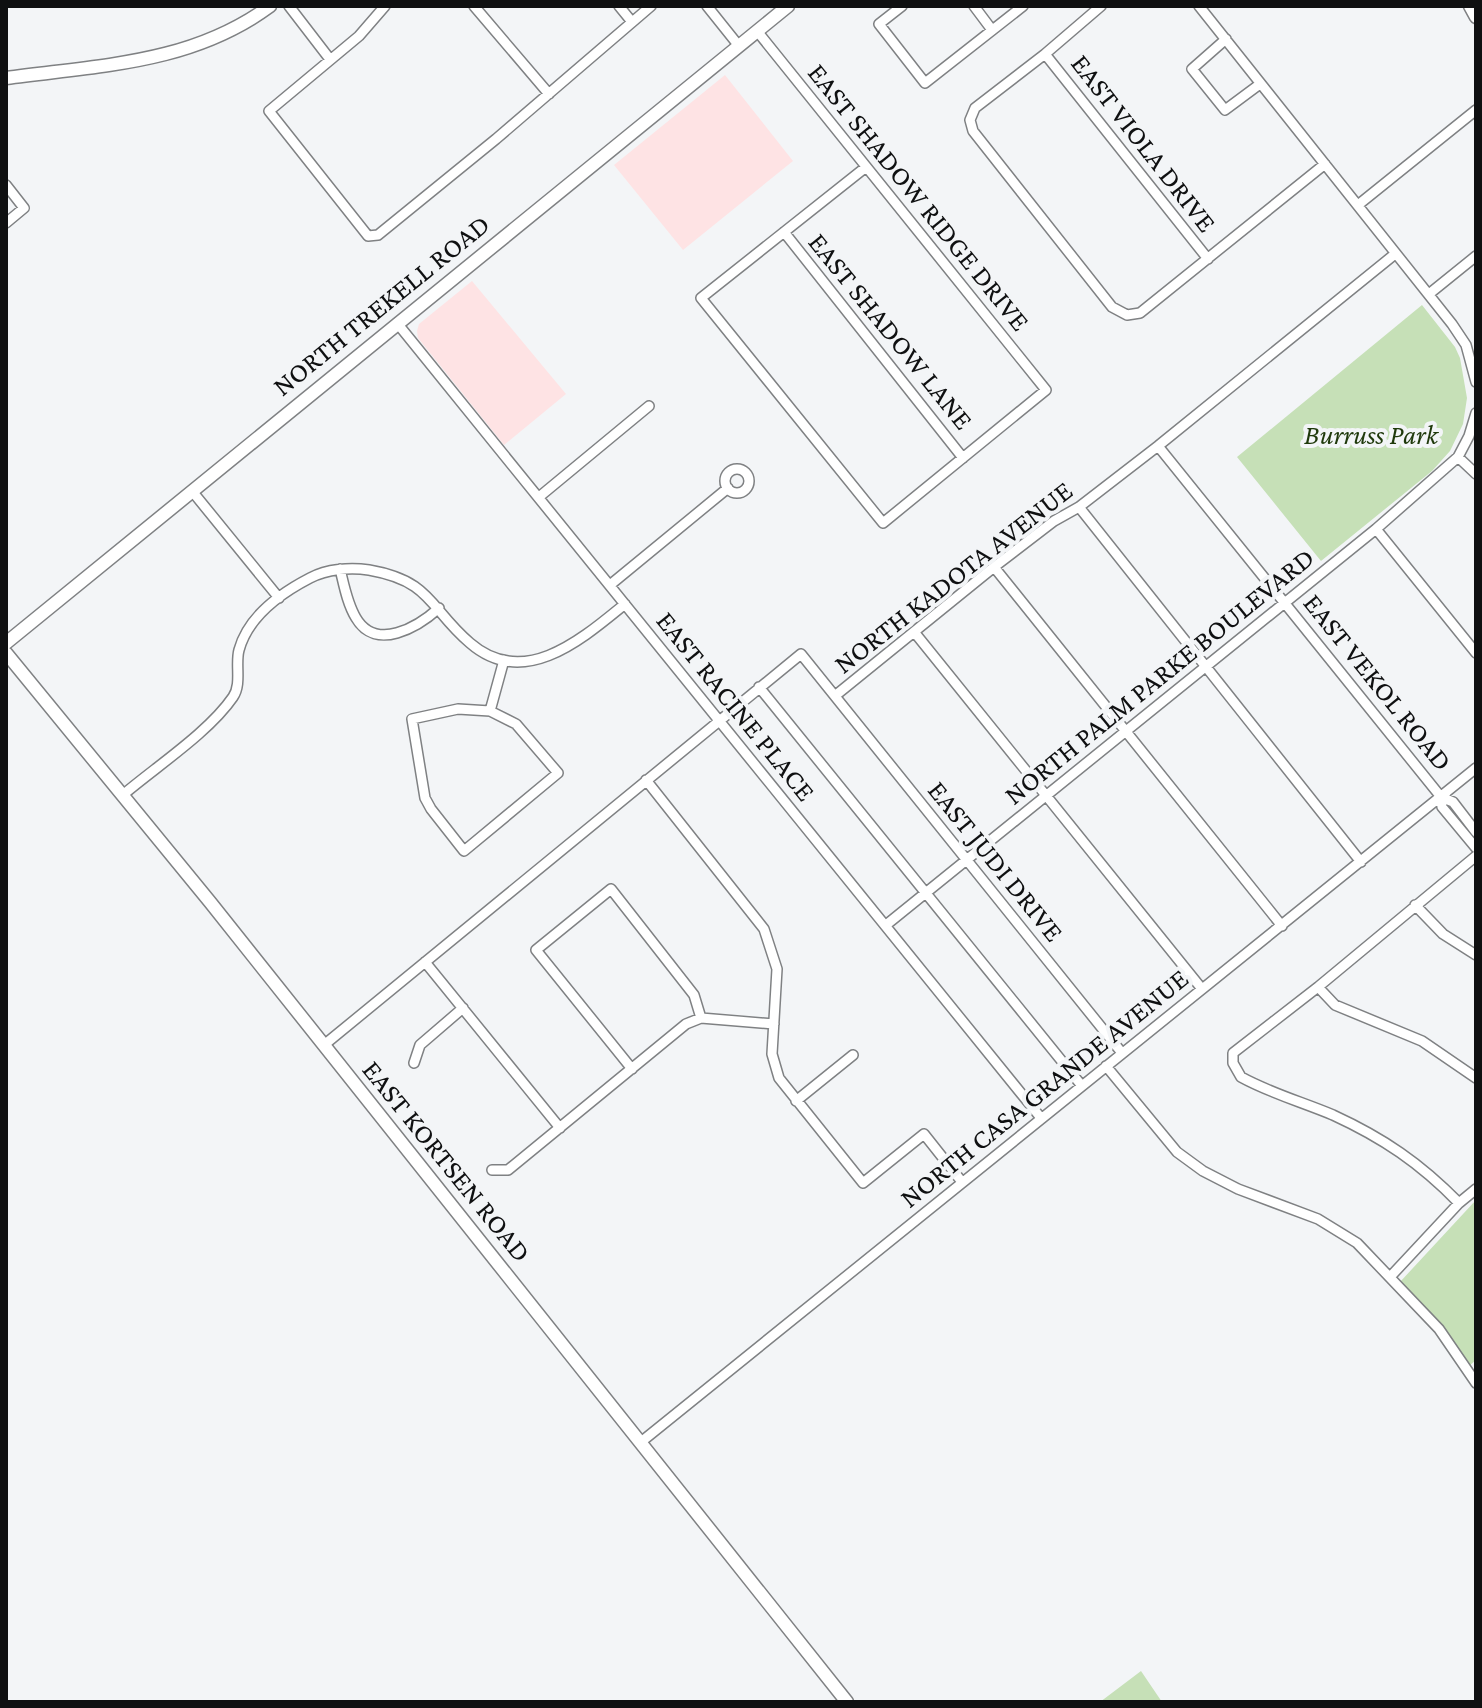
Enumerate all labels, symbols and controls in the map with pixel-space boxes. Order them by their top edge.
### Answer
street label: EAST VIOLA DRIVE [1065,48,1223,238]
street label: EAST SHADOW RIDGE DRIVE [802,57,1036,337]
street label: NORTH TREKELL ROAD [266,208,496,402]
street label: EAST SHADOW LANE [802,227,980,435]
park label: Burruss Park [1304,419,1440,450]
street label: NORTH KADOTA AVENUE [828,474,1078,680]
street label: NORTH PALM PARKE BOULEVARD [998,541,1320,811]
street label: EAST VEKOL ROAD [1297,588,1459,776]
street label: EAST RACINE PLACE [650,605,822,807]
street label: EAST JUDI DRIVE [922,775,1070,947]
street label: NORTH CASA GRANDE AVENUE [894,962,1194,1214]
street label: EAST KORTSEN ROAD [356,1054,538,1268]

